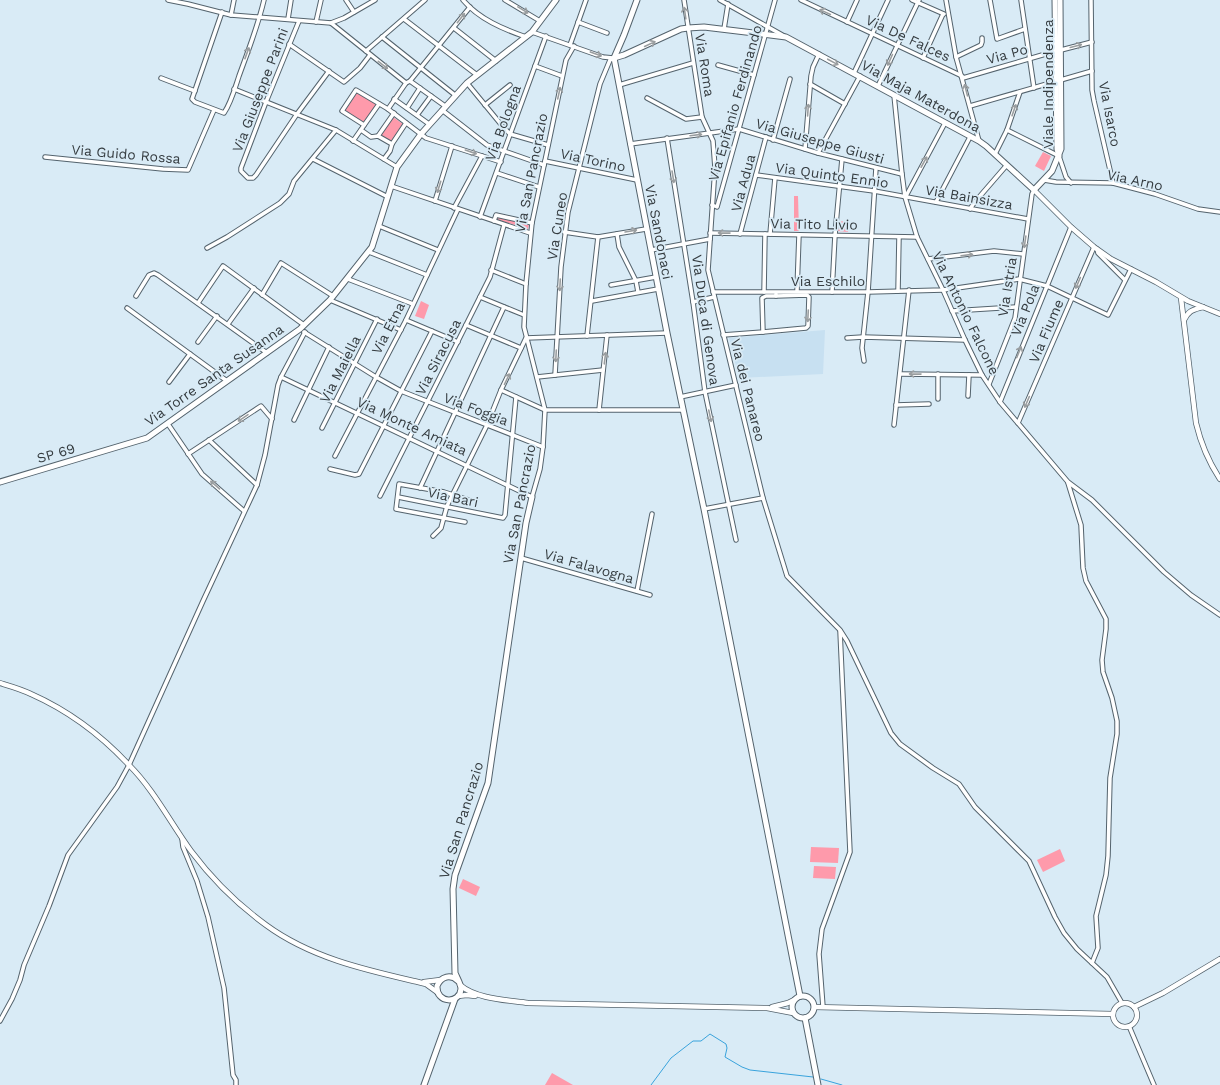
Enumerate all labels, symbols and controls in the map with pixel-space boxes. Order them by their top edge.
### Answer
one-way arrow [681,6,689,19]
one-way arrow [517,7,529,15]
one-way arrow [820,8,832,15]
street label: Via De Falces [863,11,953,65]
one-way arrow [457,13,466,24]
street label: Viale Indipendenza [1040,19,1056,149]
street label: Via Epifanio Ferdinando [705,23,765,183]
street label: Via Giuseppe Parini [229,26,291,154]
street label: Via Roma [692,32,718,98]
one-way arrow [643,40,655,47]
street label: Via Po [985,41,1029,67]
one-way arrow [1069,42,1082,49]
one-way arrow [244,47,251,60]
one-way arrow [589,51,602,58]
one-way arrow [886,54,893,66]
street label: Via Maja Materdona [859,57,983,135]
one-way arrow [827,58,839,66]
one-way arrow [378,61,389,69]
street label: Via Isarco [1096,80,1124,148]
street label: Via Bologna [482,83,524,163]
one-way arrow [961,84,969,97]
one-way arrow [555,87,563,100]
one-way arrow [805,104,812,117]
one-way arrow [1011,104,1018,117]
street label: Via San Pancrazio [512,112,550,234]
street label: Via Giuseppe Giusti [754,115,886,167]
one-way arrow [689,131,702,138]
street label: Via Guido Rossa [71,141,181,167]
street label: Via Torino [559,145,627,175]
one-way arrow [465,149,478,156]
street label: Via Adua [728,152,758,214]
one-way arrow [920,156,928,168]
street label: Via Quinto Ennio [774,159,890,191]
street label: Via Arno [1106,166,1164,194]
one-way arrow [669,170,677,183]
one-way arrow [435,180,442,193]
street label: Via Bainsizza [924,181,1014,213]
street label: Via Sandonaci [642,183,676,281]
street label: Via Cuneo [544,191,570,261]
street label: Via Tito Livio [770,215,858,233]
one-way arrow [624,227,637,235]
one-way arrow [718,229,731,237]
one-way arrow [1021,235,1029,248]
street label: Via Antonio Falcone [929,249,1003,377]
one-way arrow [960,251,973,258]
street label: Via Duca di Genova [689,254,723,386]
street label: Via Istria [994,256,1020,318]
street label: Via Eschilo [791,273,865,289]
one-way arrow [1074,276,1082,288]
one-way arrow [556,278,563,291]
street label: Via Pola [1007,282,1043,338]
street label: Via Fiume [1025,297,1067,365]
street label: Via Etna [368,299,408,357]
one-way arrow [805,309,812,322]
street label: Via Siracusa [412,316,464,398]
street label: Via Torre Santa Susanna [141,321,287,429]
street label: Via Maiella [316,333,364,405]
street label: Via dei Panareo [727,337,769,443]
one-way arrow [1016,347,1024,359]
one-way arrow [552,349,560,362]
one-way arrow [601,352,608,365]
one-way arrow [909,370,922,378]
one-way arrow [504,373,511,385]
street label: Via Foggia [441,389,511,429]
street label: Via Monte Amiata [354,393,470,459]
one-way arrow [1022,396,1030,408]
one-way arrow [707,409,715,422]
one-way arrow [238,414,249,422]
street label: SP 69 [35,440,77,466]
street label: Via San Pancrazio [500,443,538,565]
one-way arrow [209,481,220,490]
street label: Via Bari [426,484,480,510]
street label: Via Falavogna [542,546,636,586]
street label: Via San Pancrazio [436,760,486,880]

